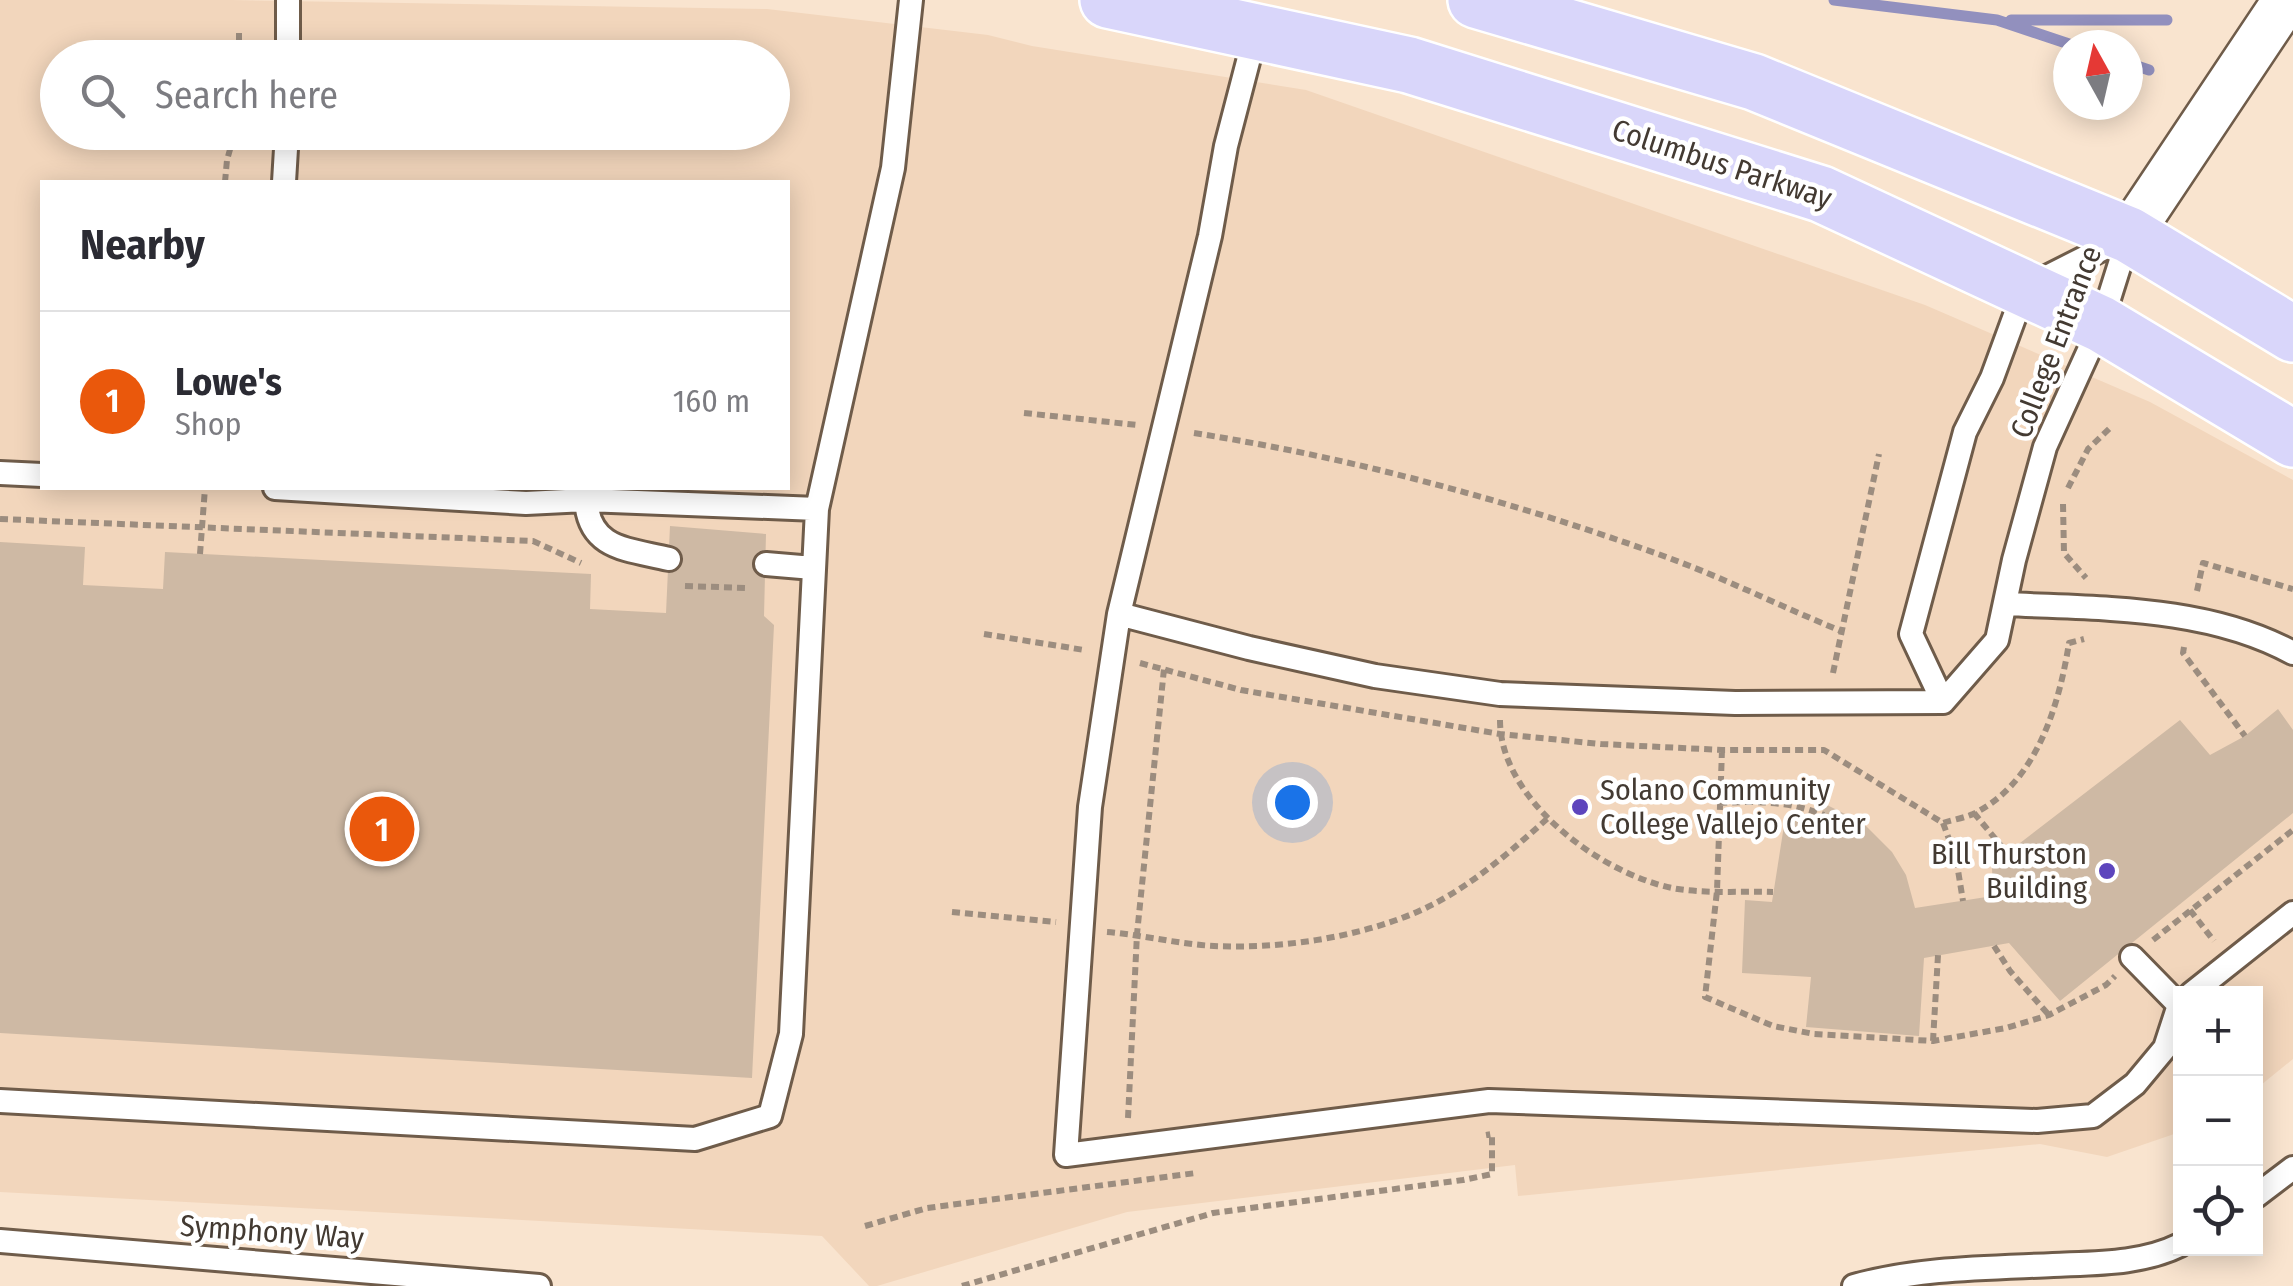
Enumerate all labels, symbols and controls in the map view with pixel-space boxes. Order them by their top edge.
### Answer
north arrow [2053,30,2143,120]
search box [40,40,790,150]
icon: search [75,68,130,123]
text: Search here [155,72,338,118]
street label: Columbus Parkway [1608,112,1837,217]
text: Nearby [80,220,205,270]
street label: College Entrance [2003,241,2109,443]
text: Lowe's [175,359,282,405]
text: 1 [106,382,119,420]
text: 160 m [673,382,750,420]
text: Shop [175,405,242,443]
place label: Solano Community College Vallejo Center [1600,772,1866,842]
your location [1267,777,1318,828]
pin: 1 [350,792,414,866]
marker: Solano Community College Vallejo Center [1569,796,1591,818]
place label: Bill Thurston Building [1931,836,2088,906]
marker: Bill Thurston Building [2096,860,2118,882]
map controls [2173,986,2263,1256]
button: + [2173,986,2263,1076]
button: − [2173,1076,2263,1166]
button: locate [2173,1166,2263,1256]
street label: Symphony Way [179,1208,366,1256]

